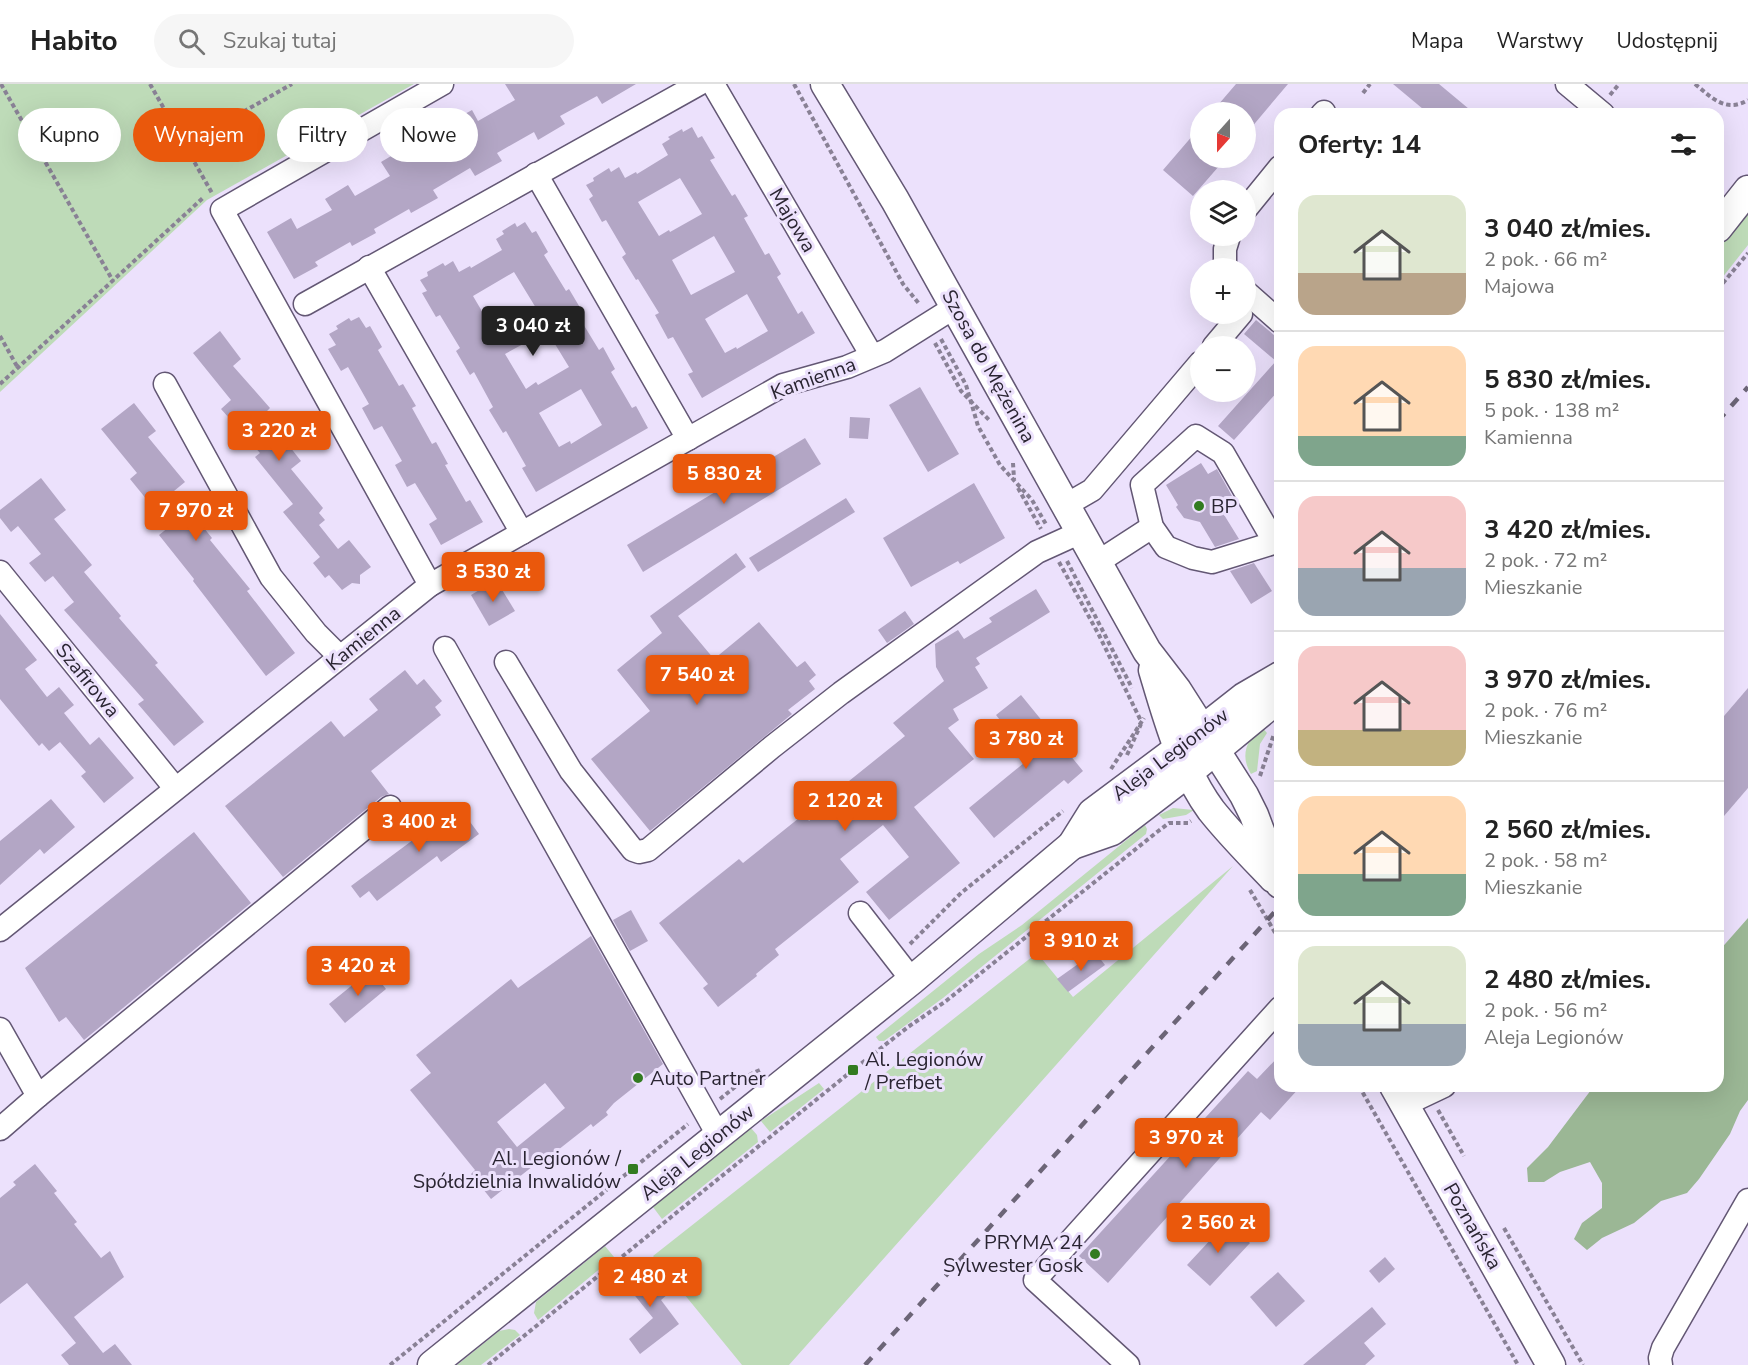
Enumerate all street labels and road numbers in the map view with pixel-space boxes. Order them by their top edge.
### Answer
street label: Majowa [763,183,822,257]
street label: Szosa do Mężenina [935,285,1042,448]
street label: Kamienna [767,351,860,406]
street label: Kamienna [320,600,406,677]
street label: Szafirowa [49,637,126,723]
street label: Aleja Legionów [1106,702,1234,807]
street label: Aleja Legionów [635,1098,760,1207]
street label: Poznańska [1437,1178,1508,1275]

